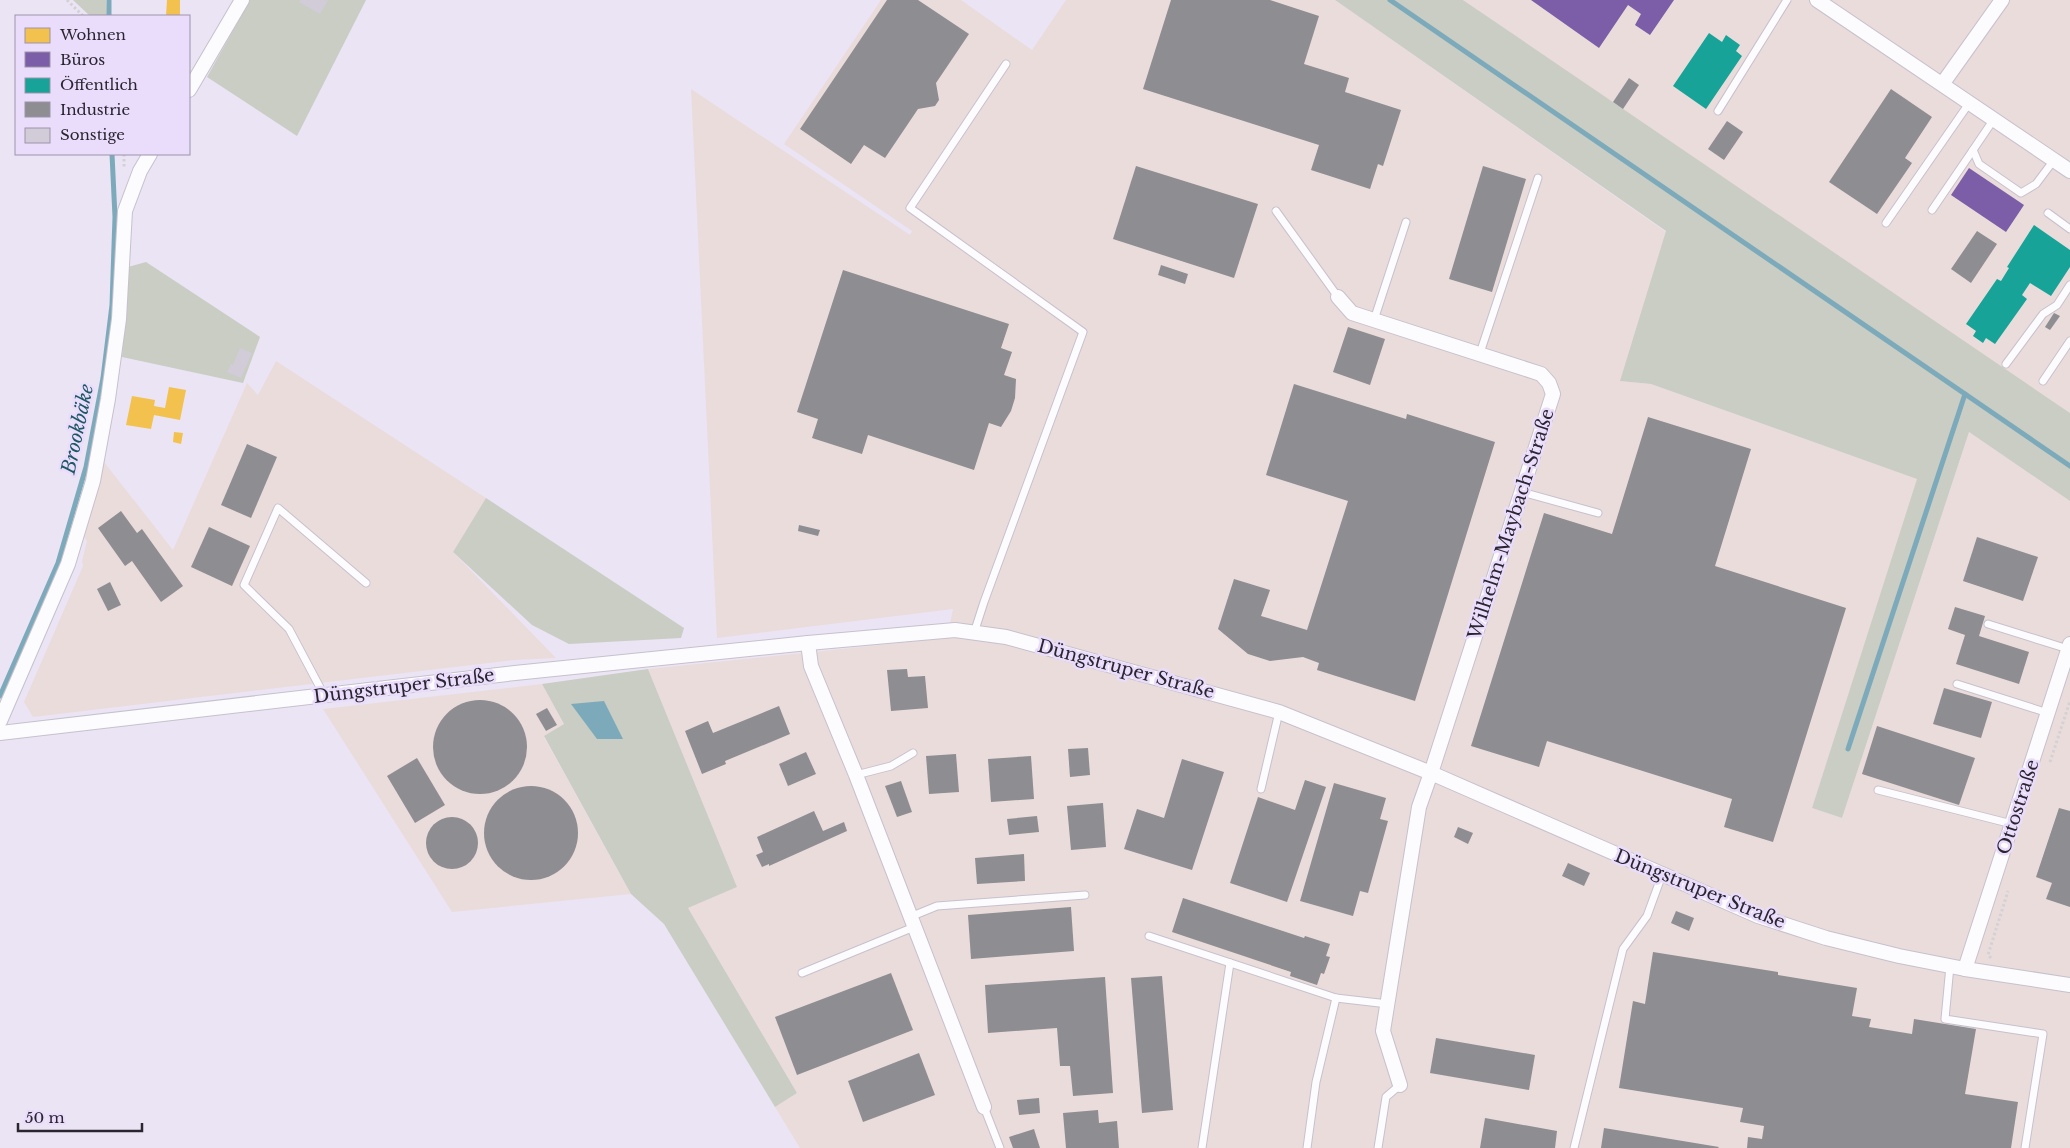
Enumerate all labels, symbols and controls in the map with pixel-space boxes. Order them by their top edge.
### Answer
legend [15,15,190,155]
text: Wohnen [59,25,126,44]
text: Büros [60,50,105,69]
text: Öffentlich [60,75,138,94]
text: Industrie [60,100,130,119]
text: Sonstige [60,125,125,144]
water label: Brookbäke [57,382,98,477]
street label: Wilhelm-Maybach-Straße [1463,406,1559,643]
street label: Düngstruper Straße [1035,635,1217,703]
street label: Düngstruper Straße [312,664,496,708]
street label: Ottostraße [1992,757,2044,857]
street label: Düngstruper Straße [1611,845,1789,933]
scale bar [18,1100,141,1132]
text: 50 m [25,1108,65,1127]

